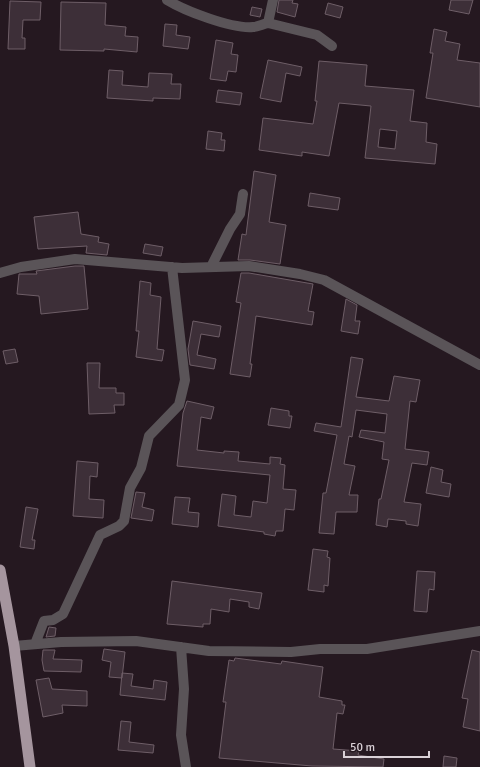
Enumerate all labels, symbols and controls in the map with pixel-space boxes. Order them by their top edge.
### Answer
scale bar [344,733,429,759]
text: 50 m [350,740,375,755]

